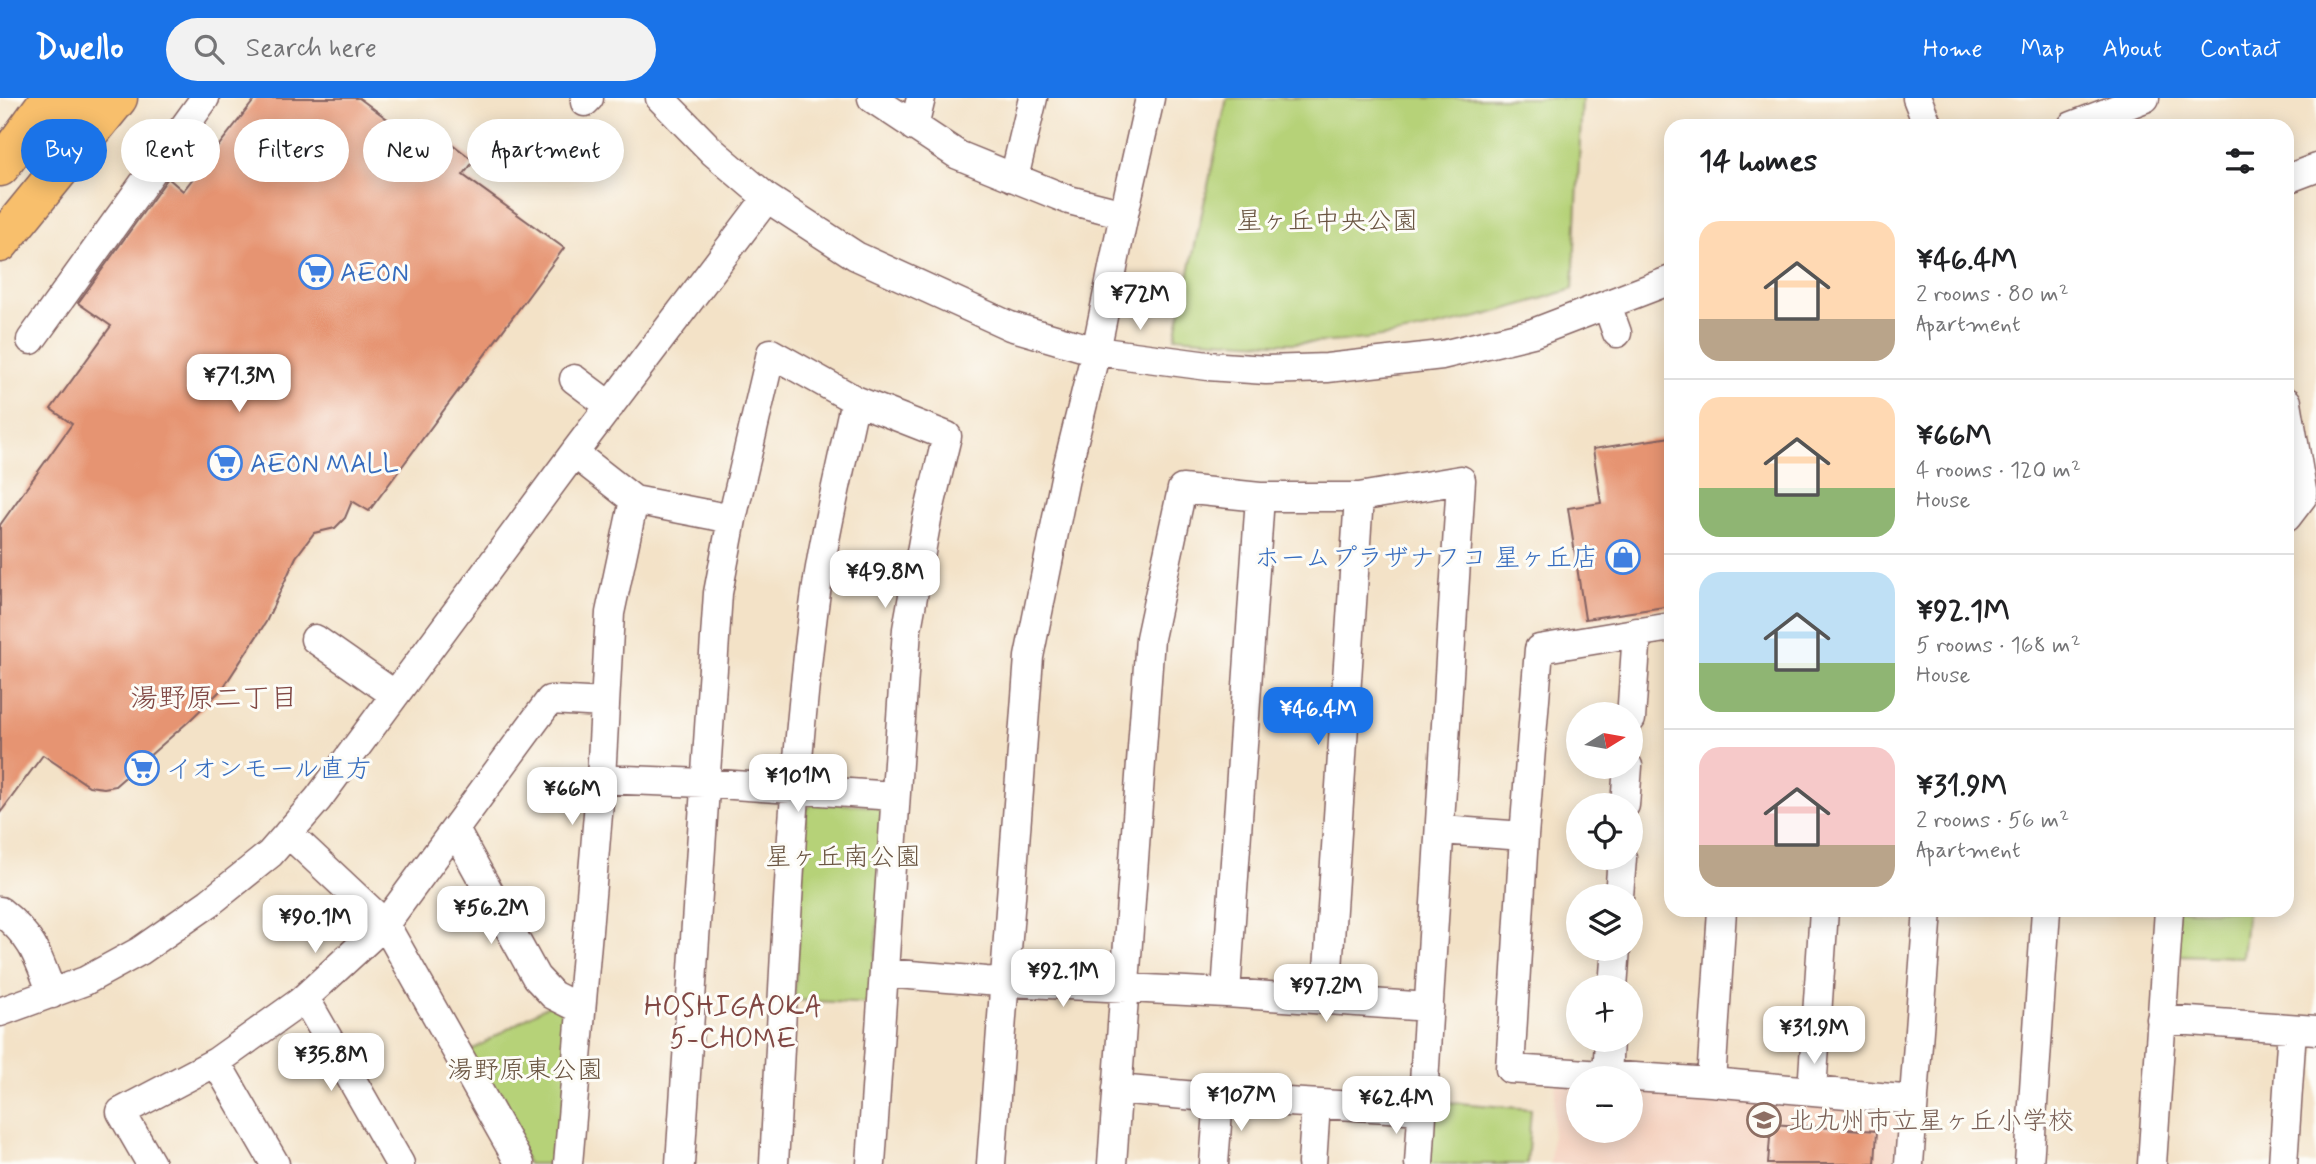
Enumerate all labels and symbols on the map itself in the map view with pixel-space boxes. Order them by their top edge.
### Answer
park label: 星ヶ丘中央公園 [1236,205,1418,239]
supermarket icon: AEON [297,253,335,291]
place label: AEON [340,257,409,291]
pin: ¥72M [1099,272,1181,332]
pin: ¥71.3M [182,354,296,414]
supermarket icon: AEON MALL [206,444,244,482]
place label: AEON MALL [250,448,399,482]
shop icon: ホームプラザナフコ 星ヶ丘店 [1604,538,1642,576]
place label: ホームプラザナフコ 星ヶ丘店 [1254,542,1598,576]
pin: ¥49.8M [828,550,942,610]
district label: 湯野原二丁目 [130,681,298,718]
pin: ¥46.4M [1261,688,1375,747]
north arrow [1566,702,1643,779]
supermarket icon: イオンモール直方 [123,749,161,787]
place label: イオンモール直方 [166,753,371,787]
pin: ¥101M [749,754,847,814]
pin: ¥66M [531,768,613,827]
park label: 星ヶ丘南公園 [765,841,921,875]
pin: ¥56.2M [434,886,548,946]
pin: ¥90.1M [258,896,372,955]
pin: ¥92.1M [1006,950,1120,1009]
pin: ¥97.2M [1269,964,1383,1024]
district label: HOSHIGAOKA 5-CHOME [644,989,822,1058]
pin: ¥31.9M [1757,1006,1871,1066]
pin: ¥35.8M [274,1034,388,1093]
park label: 湯野原東公園 [447,1054,603,1088]
pin: ¥107M [1192,1074,1290,1133]
pin: ¥62.4M [1339,1076,1453,1136]
school or university icon: 北九州市立星ヶ丘小学校 [1745,1101,1783,1139]
place label: 北九州市立星ヶ丘小学校 [1788,1105,2074,1139]

